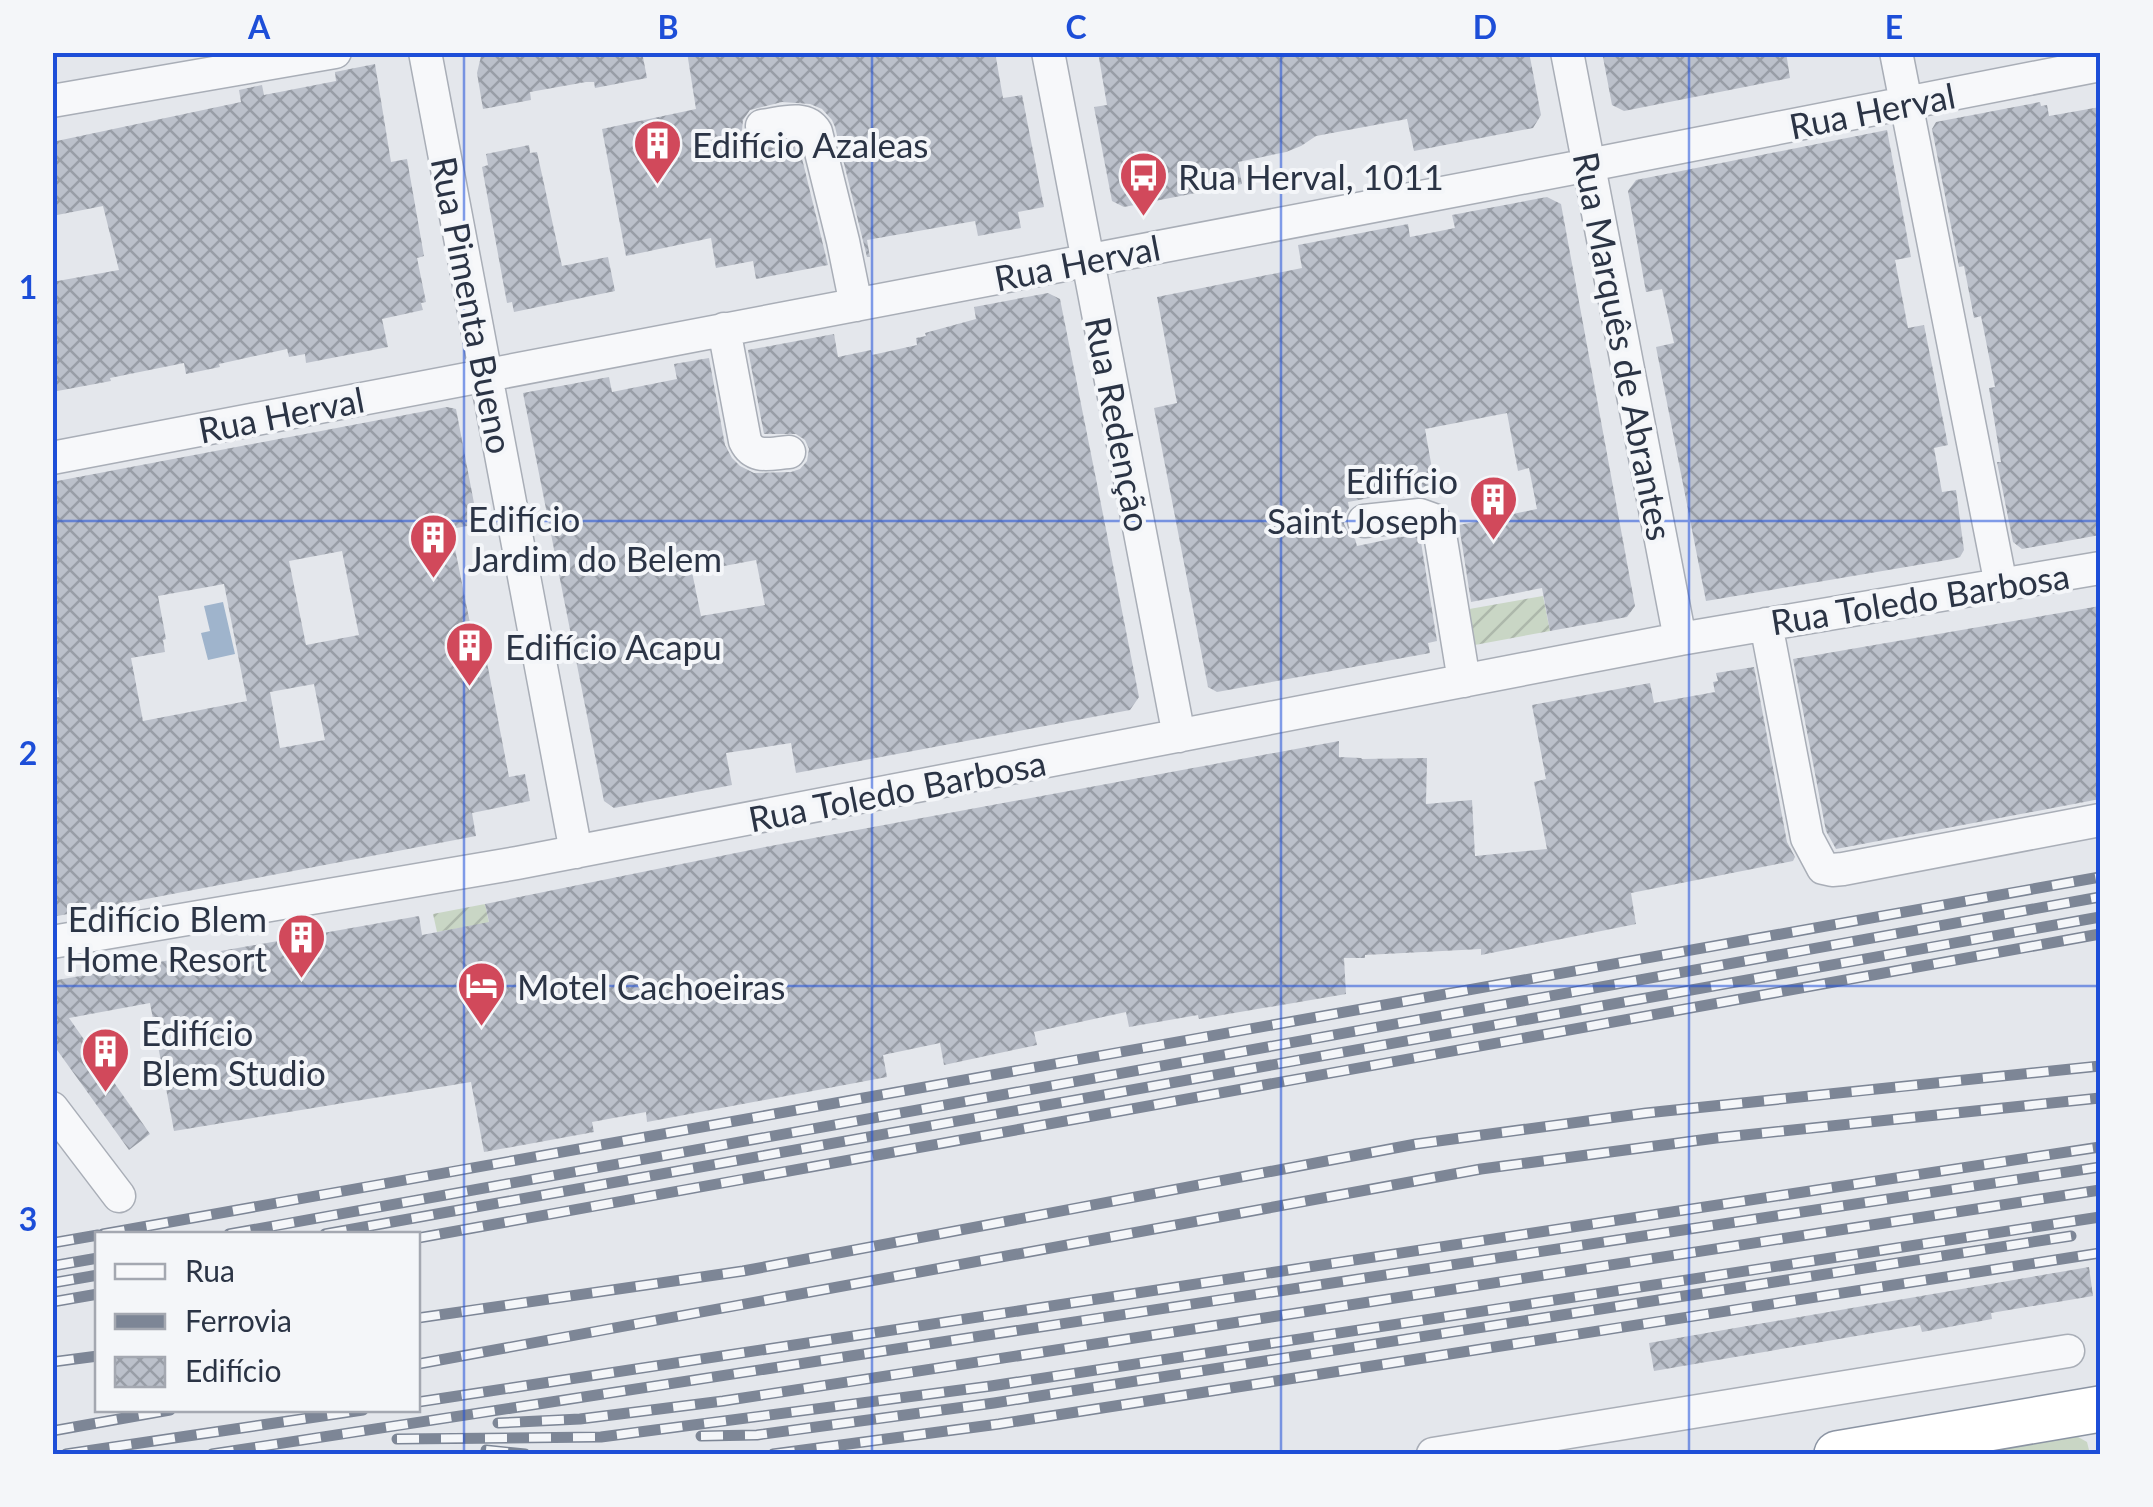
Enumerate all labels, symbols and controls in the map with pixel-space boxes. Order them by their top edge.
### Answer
text: A [247,7,271,46]
text: B [657,7,679,46]
text: C [1065,7,1087,46]
text: D [1473,7,1497,46]
text: E [1885,7,1903,46]
street label: Rua Herval [1786,73,1958,147]
building icon: Edifício Azaleas [631,118,683,186]
place label: Edifício Azaleas [692,123,928,165]
street label: Rua Marquês de Abrantes [1566,148,1682,544]
bus stop icon: Rua Herval, 1011 [1117,150,1169,218]
street label: Rua Pimenta Bueno [424,153,522,457]
place label: Rua Herval, 1011 [1178,155,1444,197]
street label: Rua Herval [991,225,1163,299]
text: 1 [19,267,37,306]
street label: Rua Redenção [1078,313,1160,535]
street label: Rua Herval [195,377,367,451]
place label: Edifício Saint Joseph [1267,459,1458,541]
building icon: Edifício Saint Joseph [1467,474,1519,542]
place label: Edifício Jardim do Belem [468,497,722,579]
building icon: Edifício Jardim do Belem [407,512,459,580]
street label: Rua Toledo Barbosa [1768,554,2072,642]
building icon: Edifício Acapu [444,620,496,688]
place label: Edifício Acapu [505,625,722,667]
text: 2 [19,733,37,772]
street label: Rua Toledo Barbosa [745,741,1049,839]
place label: Edifício Blem Home Resort [65,897,267,979]
building icon: Edifício Blem Home Resort [276,912,328,980]
hotel icon: Motel Cachoeiras [456,960,508,1028]
place label: Motel Cachoeiras [517,965,785,1007]
place label: Edifício Blem Studio [141,1011,326,1093]
building icon: Edifício Blem Studio [80,1026,132,1094]
text: 3 [19,1199,37,1238]
legend [95,1232,420,1412]
text: Rua [185,1252,235,1288]
text: Ferrovia [185,1302,292,1338]
text: Edifício [185,1352,281,1388]

